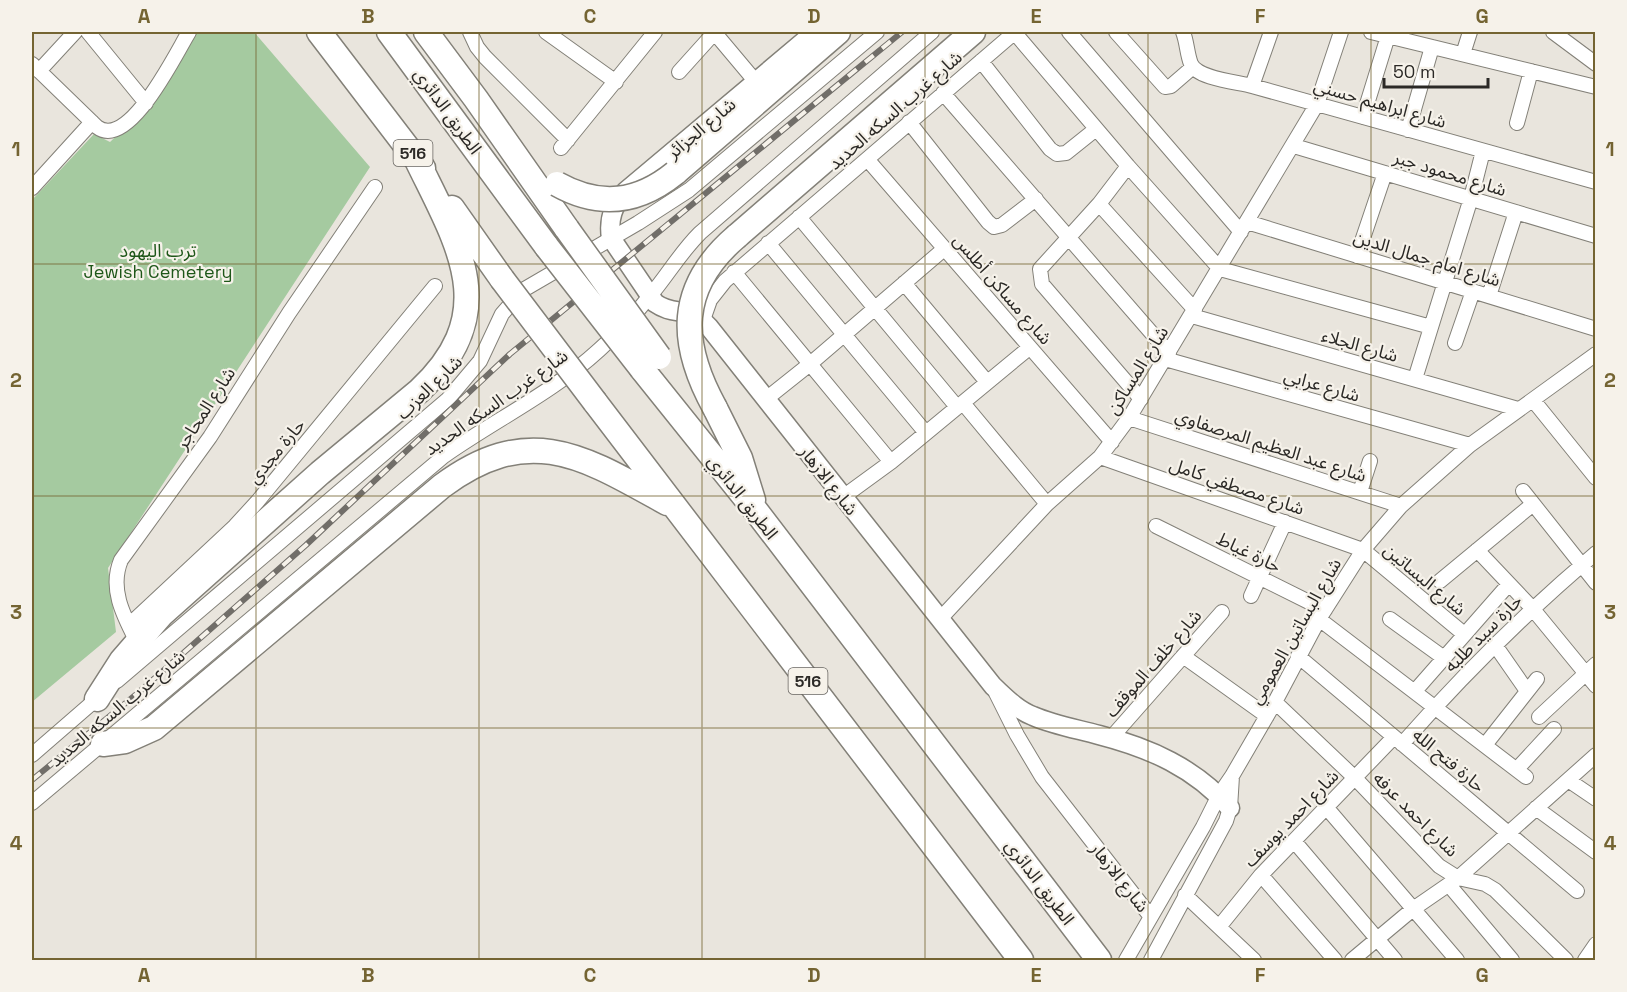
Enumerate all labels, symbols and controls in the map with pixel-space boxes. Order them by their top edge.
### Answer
text: A [138,3,151,29]
text: B [361,3,375,29]
text: C [584,3,597,29]
text: D [807,3,821,29]
text: E [1030,3,1042,29]
text: F [1255,3,1266,29]
text: G [1475,3,1489,29]
street label: شارع غرب السكه الحديد [823,46,969,177]
scale bar [1384,51,1488,89]
text: 50 m [1393,60,1435,83]
street label: الطريق الدائري [407,63,487,160]
street label: شارع ابراهيم حسني [1310,73,1449,136]
street label: شارع الجزائر [661,92,742,166]
text: 1 [11,136,21,162]
text: 1 [1605,136,1615,162]
road number: 516 [394,140,432,166]
street label: شارع محمود جبر [1389,145,1509,204]
street label: شارع امام جمال الدين [1350,225,1503,294]
street label: شارع مساكن أطلس [946,229,1057,351]
park label: ترب اليهود Jewish Cemetery [83,239,233,283]
street label: شارع المساكن [1101,321,1176,420]
street label: شارع الجلاء [1318,323,1401,370]
street label: شارع غرب السكه الحديد [420,344,574,463]
street label: شارع العزب [391,350,469,426]
street label: شارع المحاجر [169,363,243,456]
street label: شارع عرابي [1281,363,1363,410]
text: 2 [10,367,22,393]
text: 2 [1604,367,1616,393]
street label: شارع عبد العظيم المرصفاوي [1172,403,1370,490]
street label: حارة مجدي [242,414,311,490]
street label: شارع الازهار [792,440,863,521]
street label: الطريق الدائري [701,450,783,545]
street label: شارع مصطفي كامل [1166,452,1307,523]
street label: حارة غياط [1213,527,1285,577]
street label: شارع البساتين [1377,538,1471,622]
street label: شارع البساتين العمومي [1244,554,1349,710]
street label: حارة سيد طلبه [1439,589,1527,677]
text: 3 [10,599,22,625]
text: 3 [1604,599,1616,625]
street label: شارع خلف الموقف [1100,604,1208,724]
street label: شارع غرب السكه الحديد [44,645,191,774]
road number: 516 [788,668,828,694]
street label: حارة فتح الله [1407,723,1490,799]
street label: شارع احمد يوسف [1239,764,1346,874]
street label: شارع احمد عرفه [1366,766,1464,864]
text: 4 [10,830,23,856]
text: 4 [1604,830,1617,856]
street label: الطريق الدائري [999,835,1080,931]
street label: شارع الازهار [1083,837,1154,918]
text: A [138,962,151,988]
text: B [361,962,375,988]
text: C [584,962,597,988]
text: D [807,962,821,988]
text: E [1030,962,1042,988]
text: F [1255,962,1266,988]
text: G [1475,962,1489,988]

